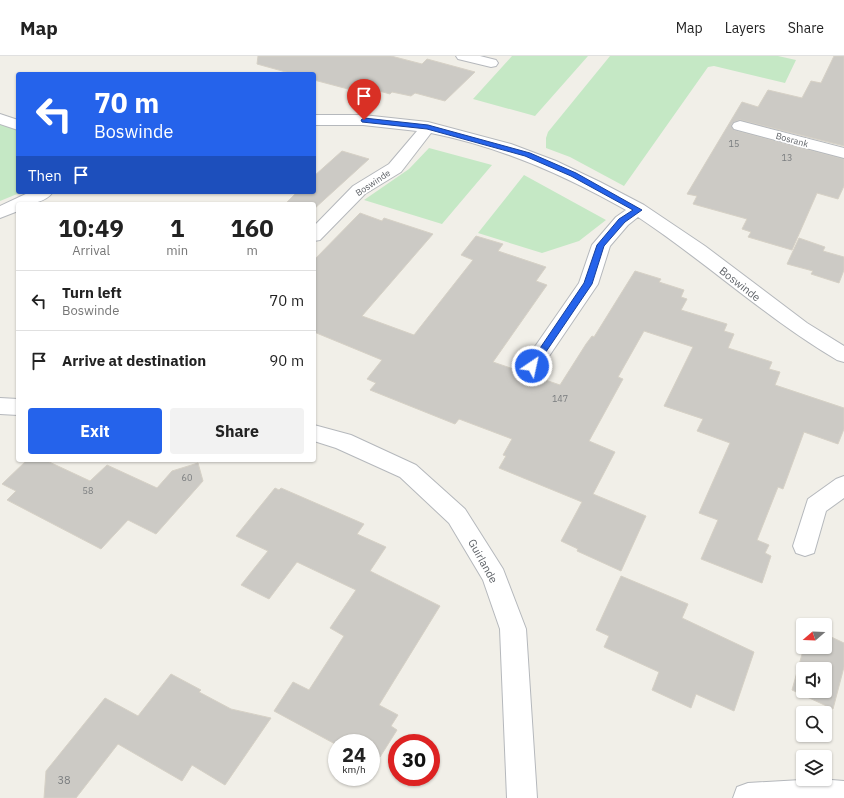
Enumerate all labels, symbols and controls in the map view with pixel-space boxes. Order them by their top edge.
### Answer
text: Map [20,16,58,40]
text: Map [676,19,703,37]
text: Layers [725,19,766,37]
text: Share [788,19,824,37]
pin [347,79,381,120]
text: 70 m [94,84,159,121]
icon: arrive [353,85,375,107]
icon: left [28,88,80,140]
text: Boswinde [94,120,173,143]
street label: Bosrank [775,130,810,149]
house number: 15 [729,138,739,149]
house number: 13 [782,152,792,163]
icon: arrive [70,164,92,186]
text: Then [28,166,62,185]
street label: Boswinde [353,167,392,198]
text: 10:49 [58,212,124,244]
text: 1 [170,212,184,244]
text: 160 [230,212,274,244]
text: Arrival [72,242,110,259]
text: min [166,242,188,259]
text: m [246,242,258,259]
street label: Boswinde [717,264,763,304]
text: Turn left [62,283,122,302]
icon: left [28,290,50,312]
text: 70 m [269,291,304,310]
text: Boswinde [62,302,119,319]
position arrow [511,345,553,387]
icon: arrive [28,350,50,372]
text: Arrive at destination [62,351,206,370]
text: 90 m [269,351,304,370]
house number: 147 [552,393,568,404]
button: Exit [28,408,162,454]
button: Share [170,408,304,454]
house number: 60 [182,472,192,483]
house number: 58 [83,485,93,496]
street label: Guirlande [465,537,501,585]
north arrow [796,618,832,654]
map controls [796,618,832,786]
button: sound [796,662,832,698]
button: search [796,706,832,742]
speed limit sign: 30 [388,734,440,786]
text: 24 [342,741,366,768]
button: layers [796,750,832,786]
text: km/h [342,763,366,776]
house number: 38 [57,773,71,787]

